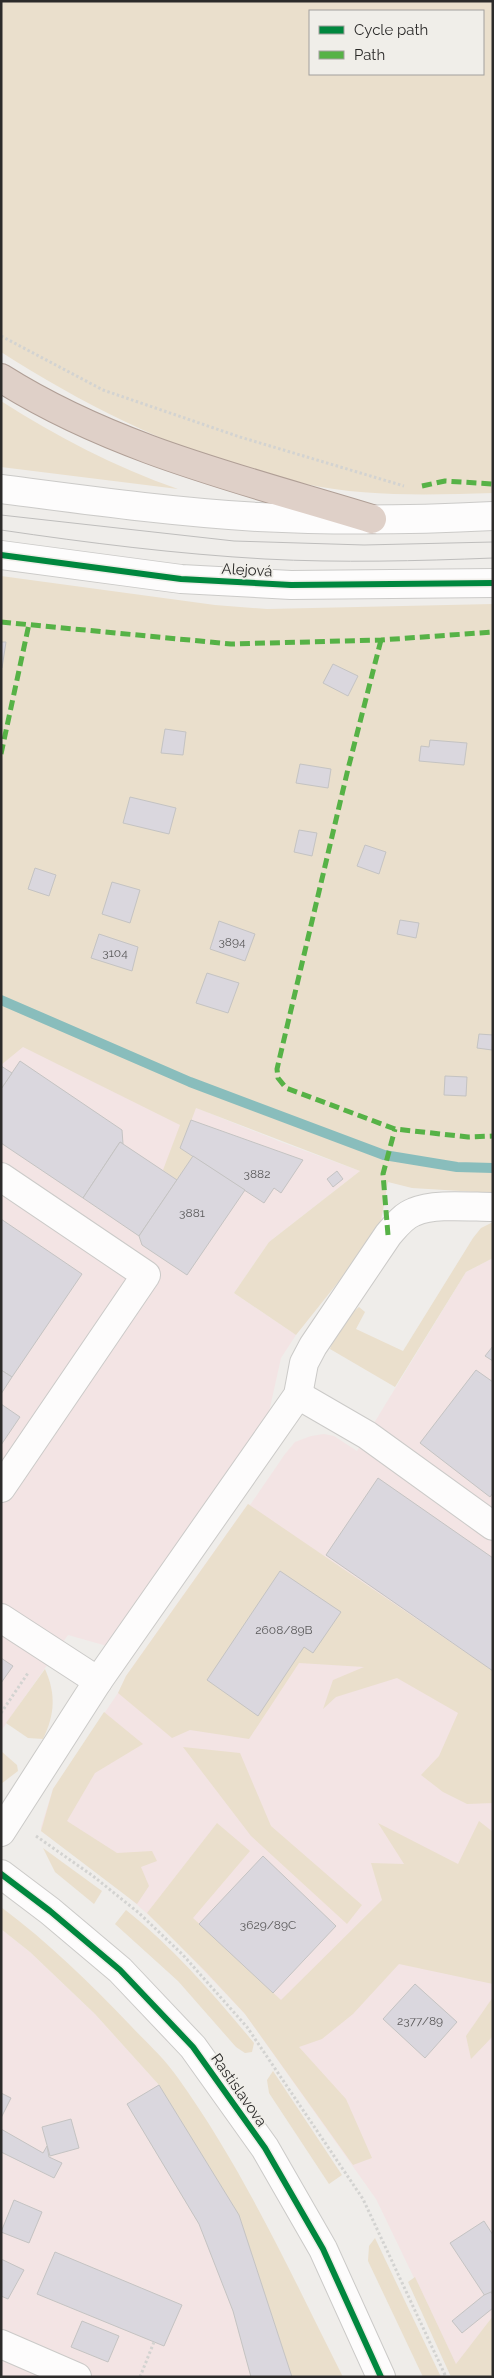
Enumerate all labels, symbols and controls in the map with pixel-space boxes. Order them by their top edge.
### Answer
legend [309,10,484,75]
text: Cycle path [354,21,428,39]
text: Path [354,46,385,64]
street label: Alejová [221,560,273,580]
house number: 3894 [218,935,246,949]
house number: 3104 [102,946,128,960]
house number: 3882 [244,1167,270,1181]
house number: 3881 [179,1206,205,1220]
house number: 2608/89B [255,1623,313,1637]
house number: 3629/89C [240,1918,296,1932]
house number: 2377/89 [397,2014,443,2028]
street label: Rastislavova [207,2050,271,2130]

